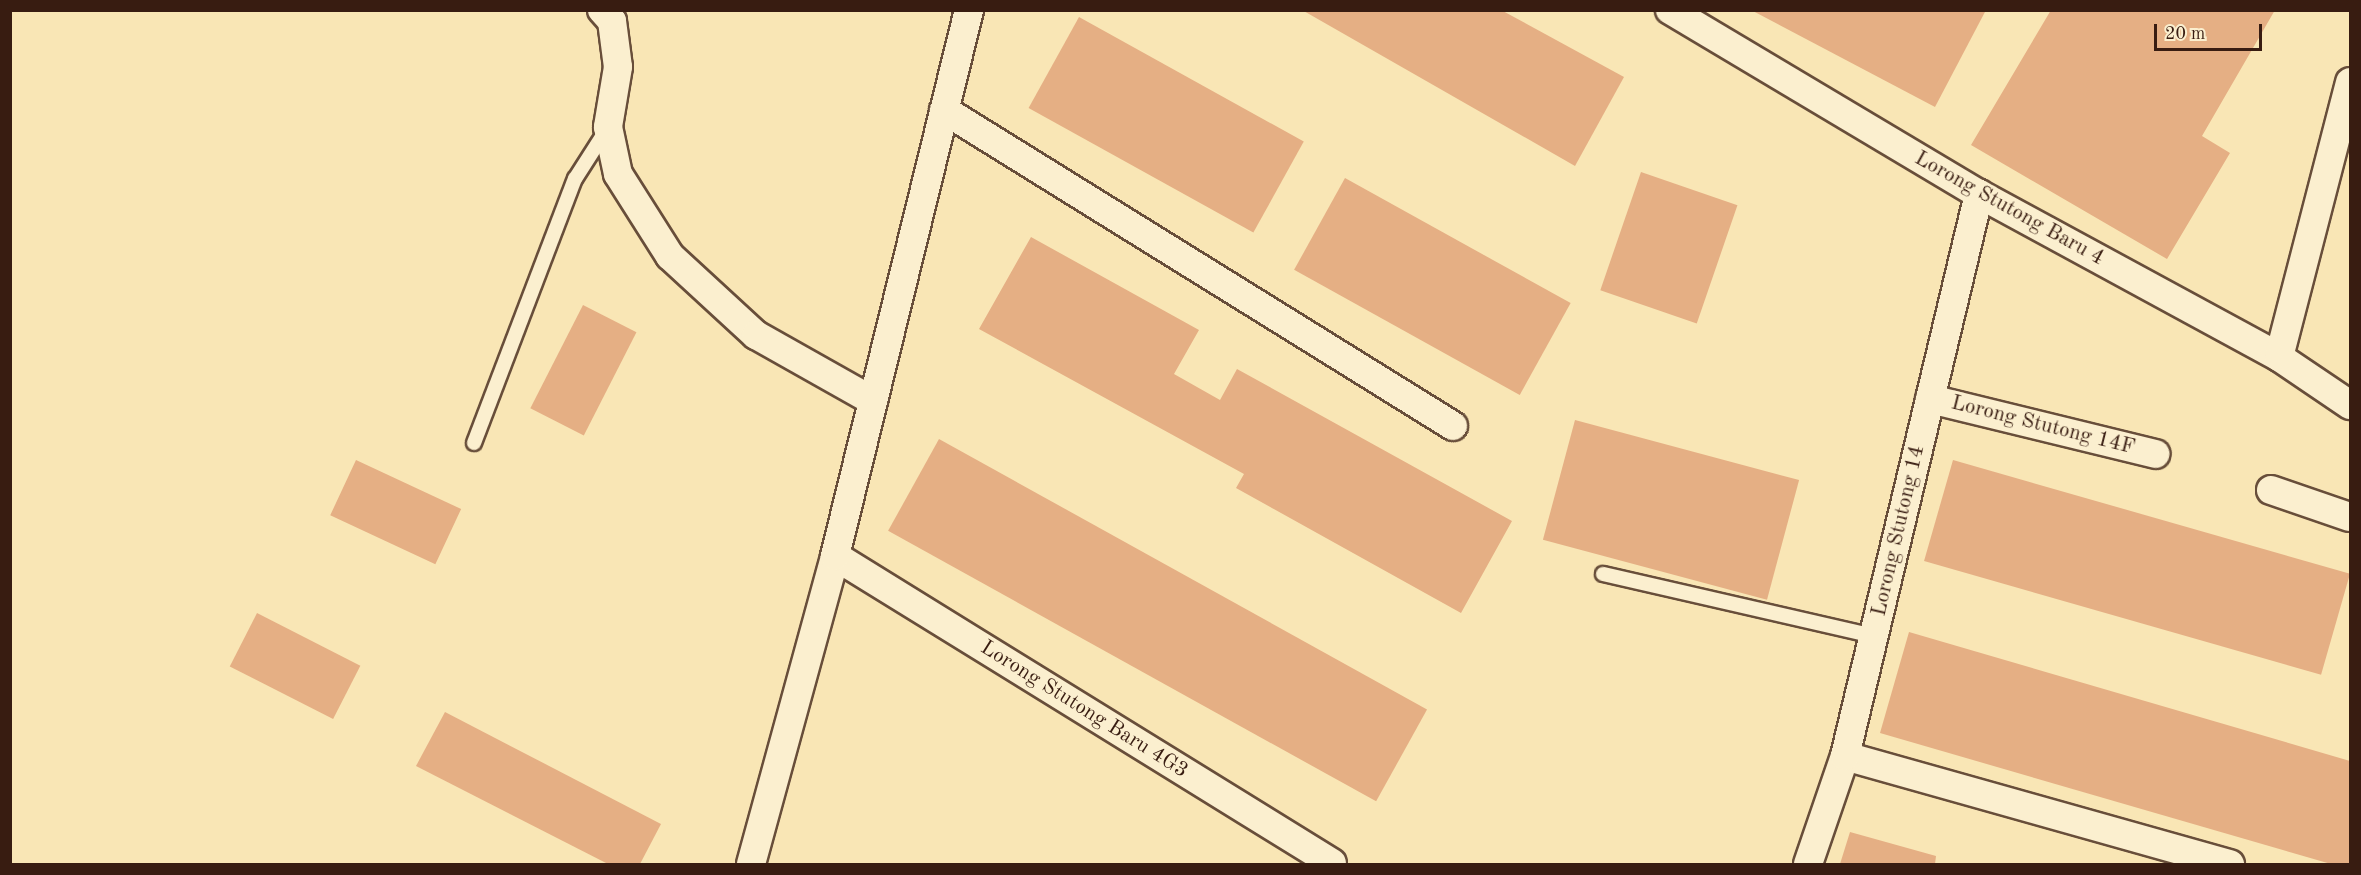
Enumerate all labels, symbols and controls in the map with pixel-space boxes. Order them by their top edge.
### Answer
scale bar [2157,12,2265,50]
text: 20 m [2165,25,2205,43]
street label: Lorong Stutong Baru 4 [1910,146,2108,272]
street label: Lorong Stutong 14F [1948,391,2138,461]
street label: Lorong Stutong 14 [1867,443,1931,619]
street label: Lorong Stutong Baru 4G3 [976,636,1192,784]

